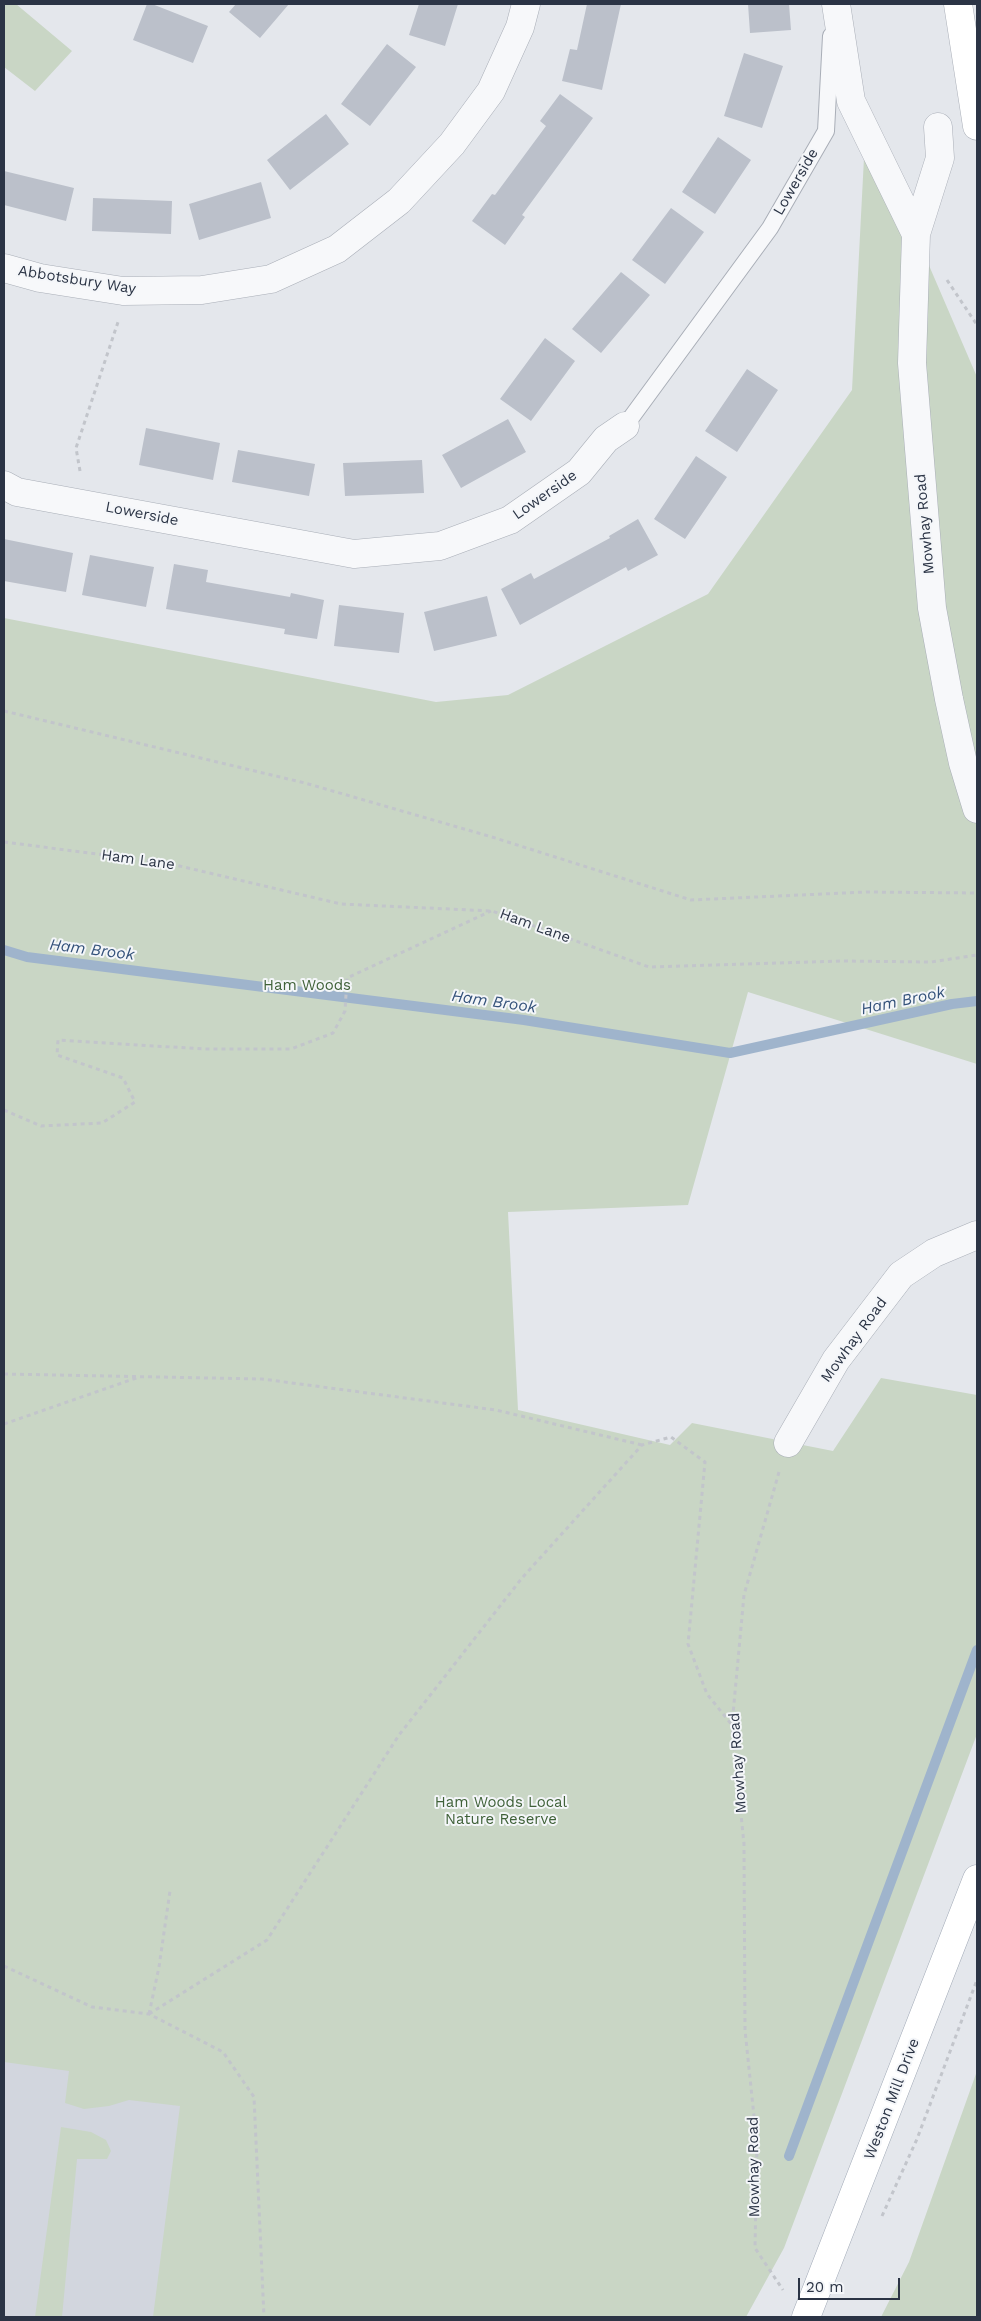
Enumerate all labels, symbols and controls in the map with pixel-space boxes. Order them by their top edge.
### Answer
street label: Lowerside [770,145,822,219]
street label: Abbotsbury Way [17,262,137,298]
street label: Lowerside [509,466,581,524]
street label: Mowhay Road [912,473,938,575]
street label: Lowerside [104,498,180,530]
street label: Ham Lane [100,846,176,874]
street label: Ham Lane [497,905,573,947]
water label: Ham Brook [48,935,136,965]
park label: Ham Woods [263,977,351,995]
water label: Ham Brook [859,983,947,1019]
water label: Ham Brook [450,987,538,1017]
street label: Mowhay Road [817,1294,891,1386]
street label: Mowhay Road [726,1712,750,1814]
park label: Ham Woods Local Nature Reserve [435,1794,567,1829]
street label: Weston Mill Drive [861,2036,923,2162]
street label: Mowhay Road [744,2116,764,2218]
scale bar [801,2268,904,2300]
text: 20 m [806,2278,844,2296]

